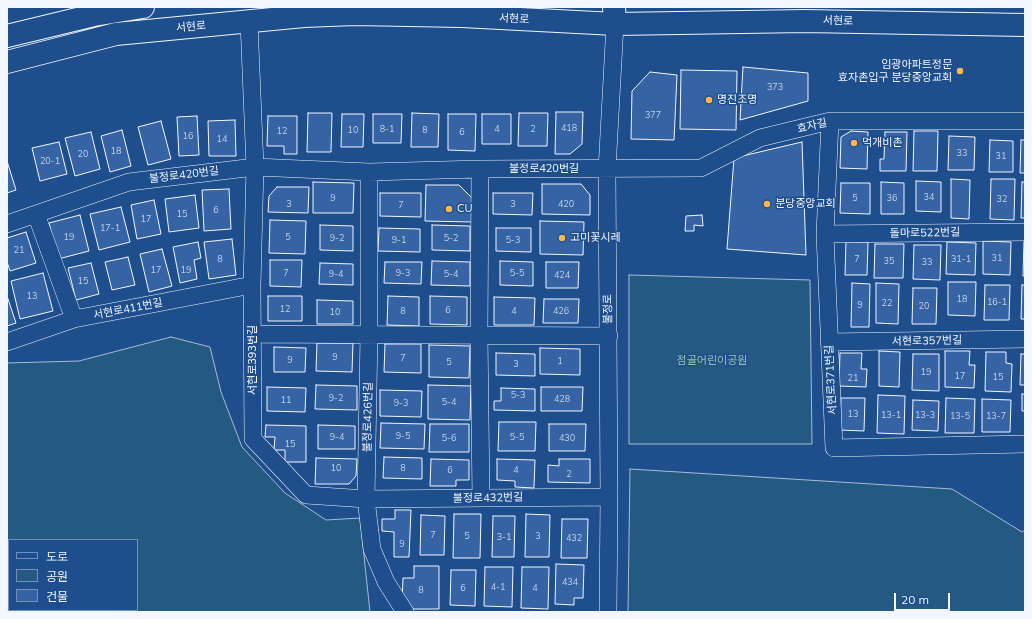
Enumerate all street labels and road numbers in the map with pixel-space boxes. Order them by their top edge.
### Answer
street label: 서현로 [498,12,530,26]
street label: 서현로 [823,14,853,28]
street label: 서현로 [175,19,207,35]
street label: 효자길 [796,116,828,136]
street label: 불정로420번길 [509,162,579,176]
street label: 불정로420번길 [148,164,220,186]
street label: 돌마로522번길 [890,226,960,240]
street label: 불정로 [601,294,615,324]
street label: 서현로411번길 [92,296,164,322]
street label: 서현로393번길 [246,325,260,395]
street label: 서현로357번길 [892,334,962,348]
street label: 서현로371번길 [823,345,839,415]
street label: 불정로426번길 [361,382,375,452]
street label: 불정로432번길 [453,491,523,505]

